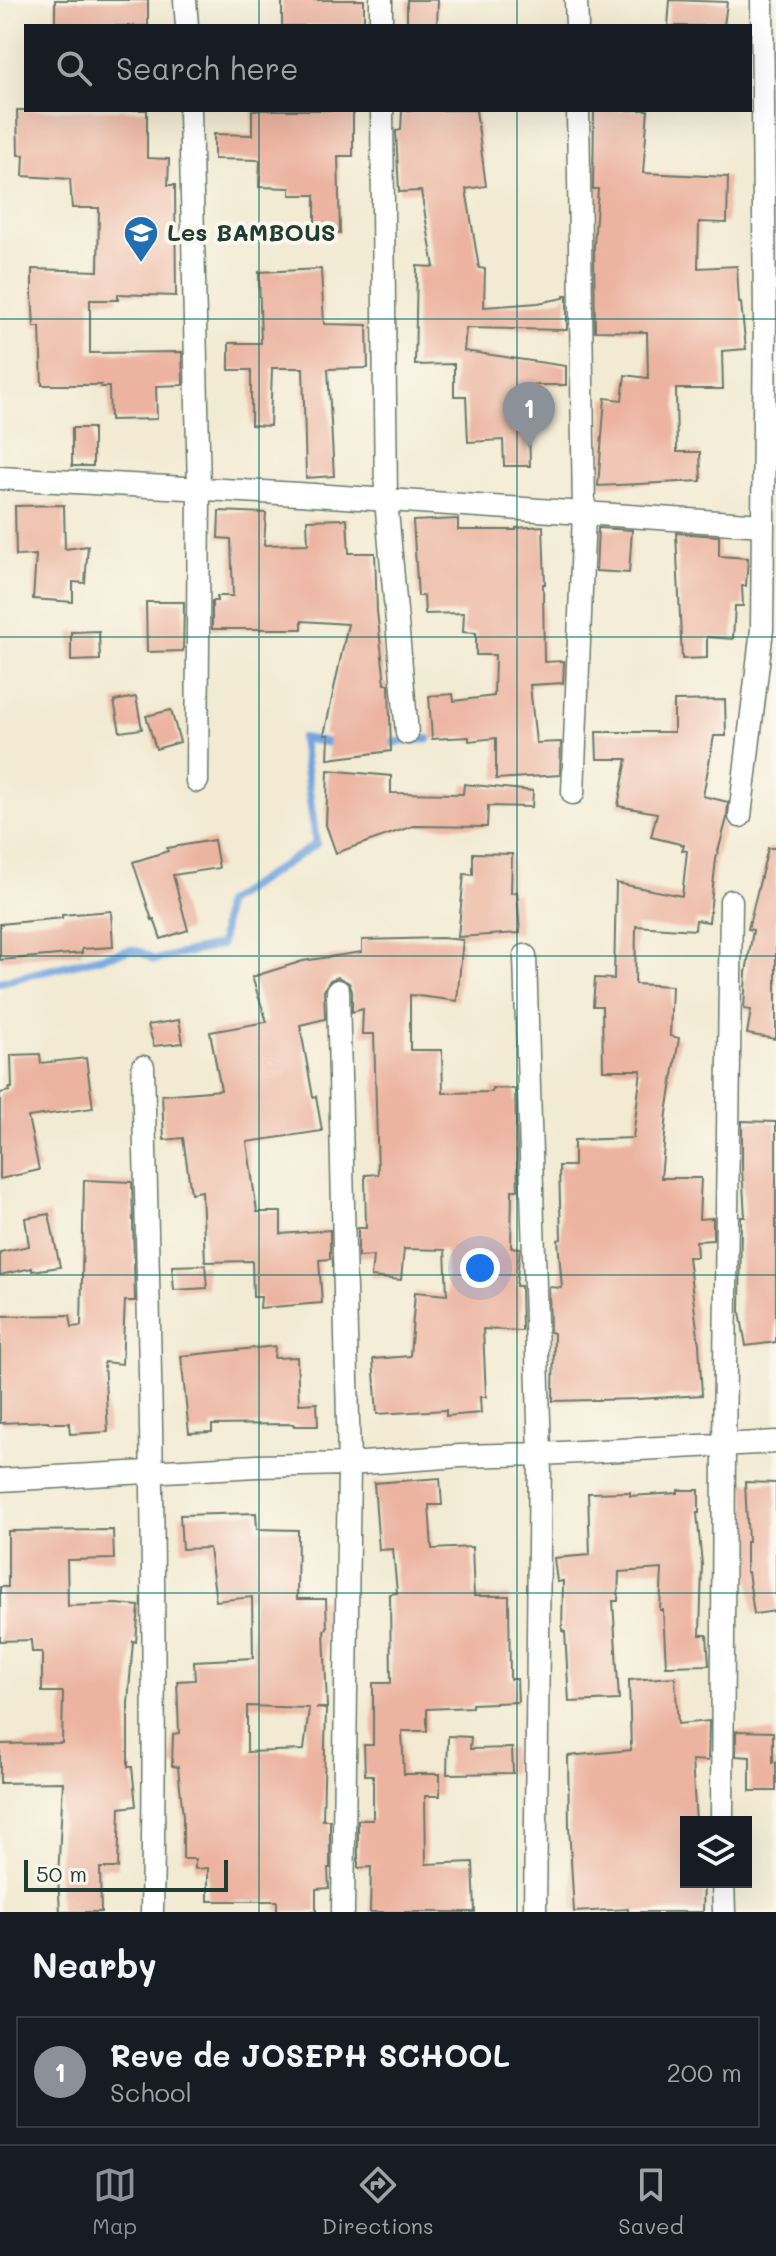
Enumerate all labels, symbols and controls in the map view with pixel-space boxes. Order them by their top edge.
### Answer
search box [24,24,752,112]
icon: search [52,46,96,90]
text: Search here [116,48,299,88]
school or university icon: Les BAMBOUS [122,214,160,264]
place label: Les BAMBOUS [167,216,336,247]
pin: 1 [503,382,555,448]
your location [460,1248,500,1288]
map controls [680,1816,752,1888]
button: layers [680,1816,752,1888]
scale bar [24,1856,228,1892]
text: 50 m [36,1859,87,1888]
text: Nearby [32,1942,157,1987]
text: Reve de JOSEPH SCHOOL [110,2035,510,2075]
text: 1 [54,2055,66,2089]
text: 200 m [666,2055,742,2089]
text: School [110,2075,192,2109]
tab: Map [92,2163,137,2240]
tab: Directions [322,2163,434,2240]
tab: Saved [618,2163,684,2240]

